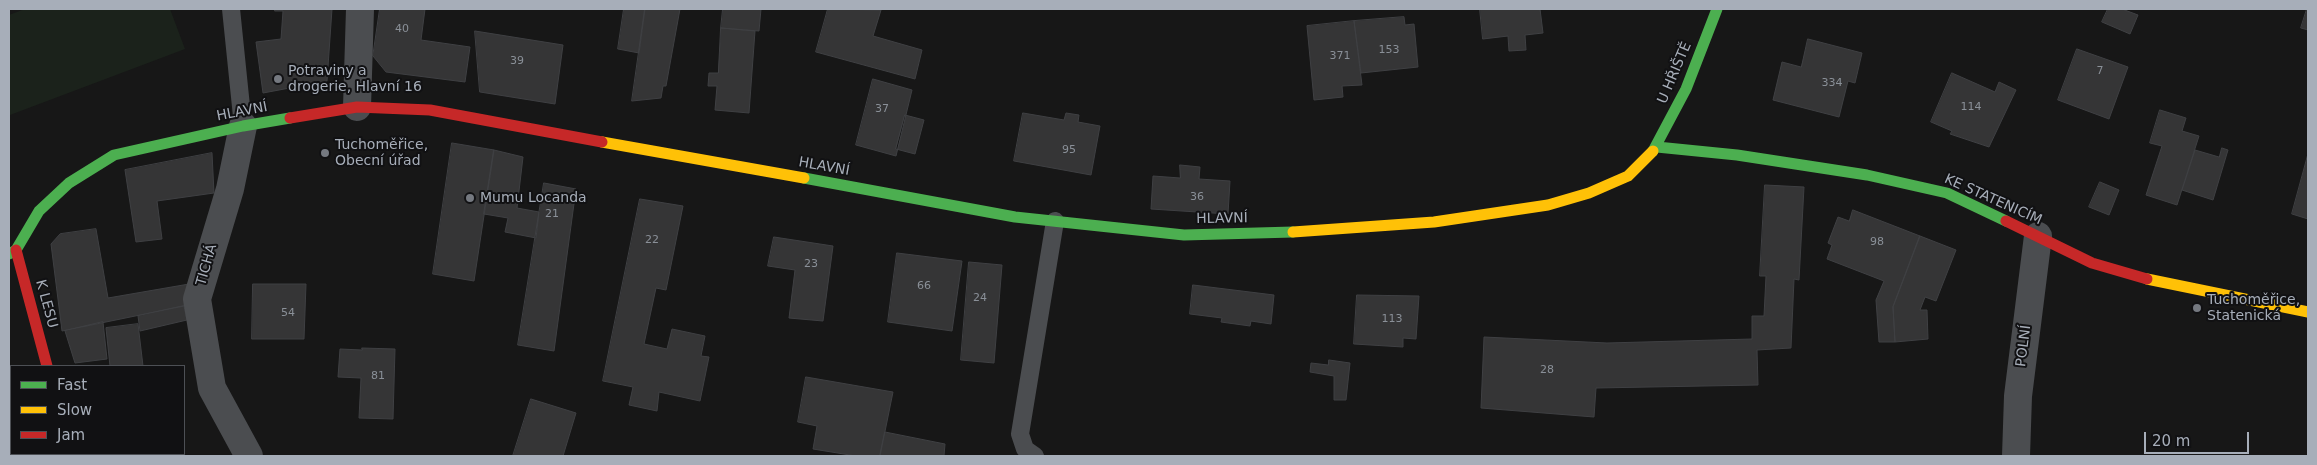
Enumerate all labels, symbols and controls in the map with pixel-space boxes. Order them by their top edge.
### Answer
house number: 40 [395,22,409,36]
street label: U HŘIŠTĚ [1654,40,1696,106]
house number: 153 [1379,43,1399,57]
house number: 371 [1330,49,1350,63]
house number: 39 [510,54,524,68]
place label: Potraviny a drogerie, Hlavní 16 [288,63,422,95]
house number: 7 [2097,64,2103,78]
marker: Potraviny a drogerie, Hlavní 16 [272,73,284,85]
house number: 334 [1822,76,1842,90]
street label: HLAVNÍ [215,99,269,125]
house number: 114 [1961,100,1981,114]
house number: 37 [875,102,889,116]
place label: Tuchoměřice, Obecní úřad [335,137,428,170]
house number: 95 [1062,143,1076,157]
marker: Tuchoměřice, Obecní úřad [319,147,331,159]
street label: HLAVNÍ [797,154,851,180]
street label: KE STATENICÍM [1941,171,2045,229]
place label: Mumu Locanda [480,190,587,206]
house number: 36 [1190,190,1204,204]
marker: Mumu Locanda [464,192,476,204]
house number: 21 [545,207,559,221]
street label: HLAVNÍ [1196,210,1248,228]
house number: 22 [645,233,659,247]
house number: 98 [1870,235,1884,249]
street label: TICHÁ [193,242,221,288]
house number: 23 [804,257,818,271]
street label: K LESU [31,278,61,330]
house number: 66 [917,279,931,293]
house number: 24 [973,291,987,305]
place label: Tuchoměřice, Statenická [2207,292,2300,324]
marker: Tuchoměřice, Statenická [2191,302,2203,314]
house number: 54 [281,306,295,320]
house number: 113 [1382,312,1402,326]
street label: POLNÍ [2013,324,2035,368]
house number: 28 [1540,363,1554,377]
legend [10,365,185,455]
house number: 81 [371,369,385,383]
text: Fast [57,376,87,394]
text: Slow [57,401,92,419]
scale bar [2147,422,2252,454]
text: Jam [57,426,85,444]
text: 20 m [2152,432,2190,450]

